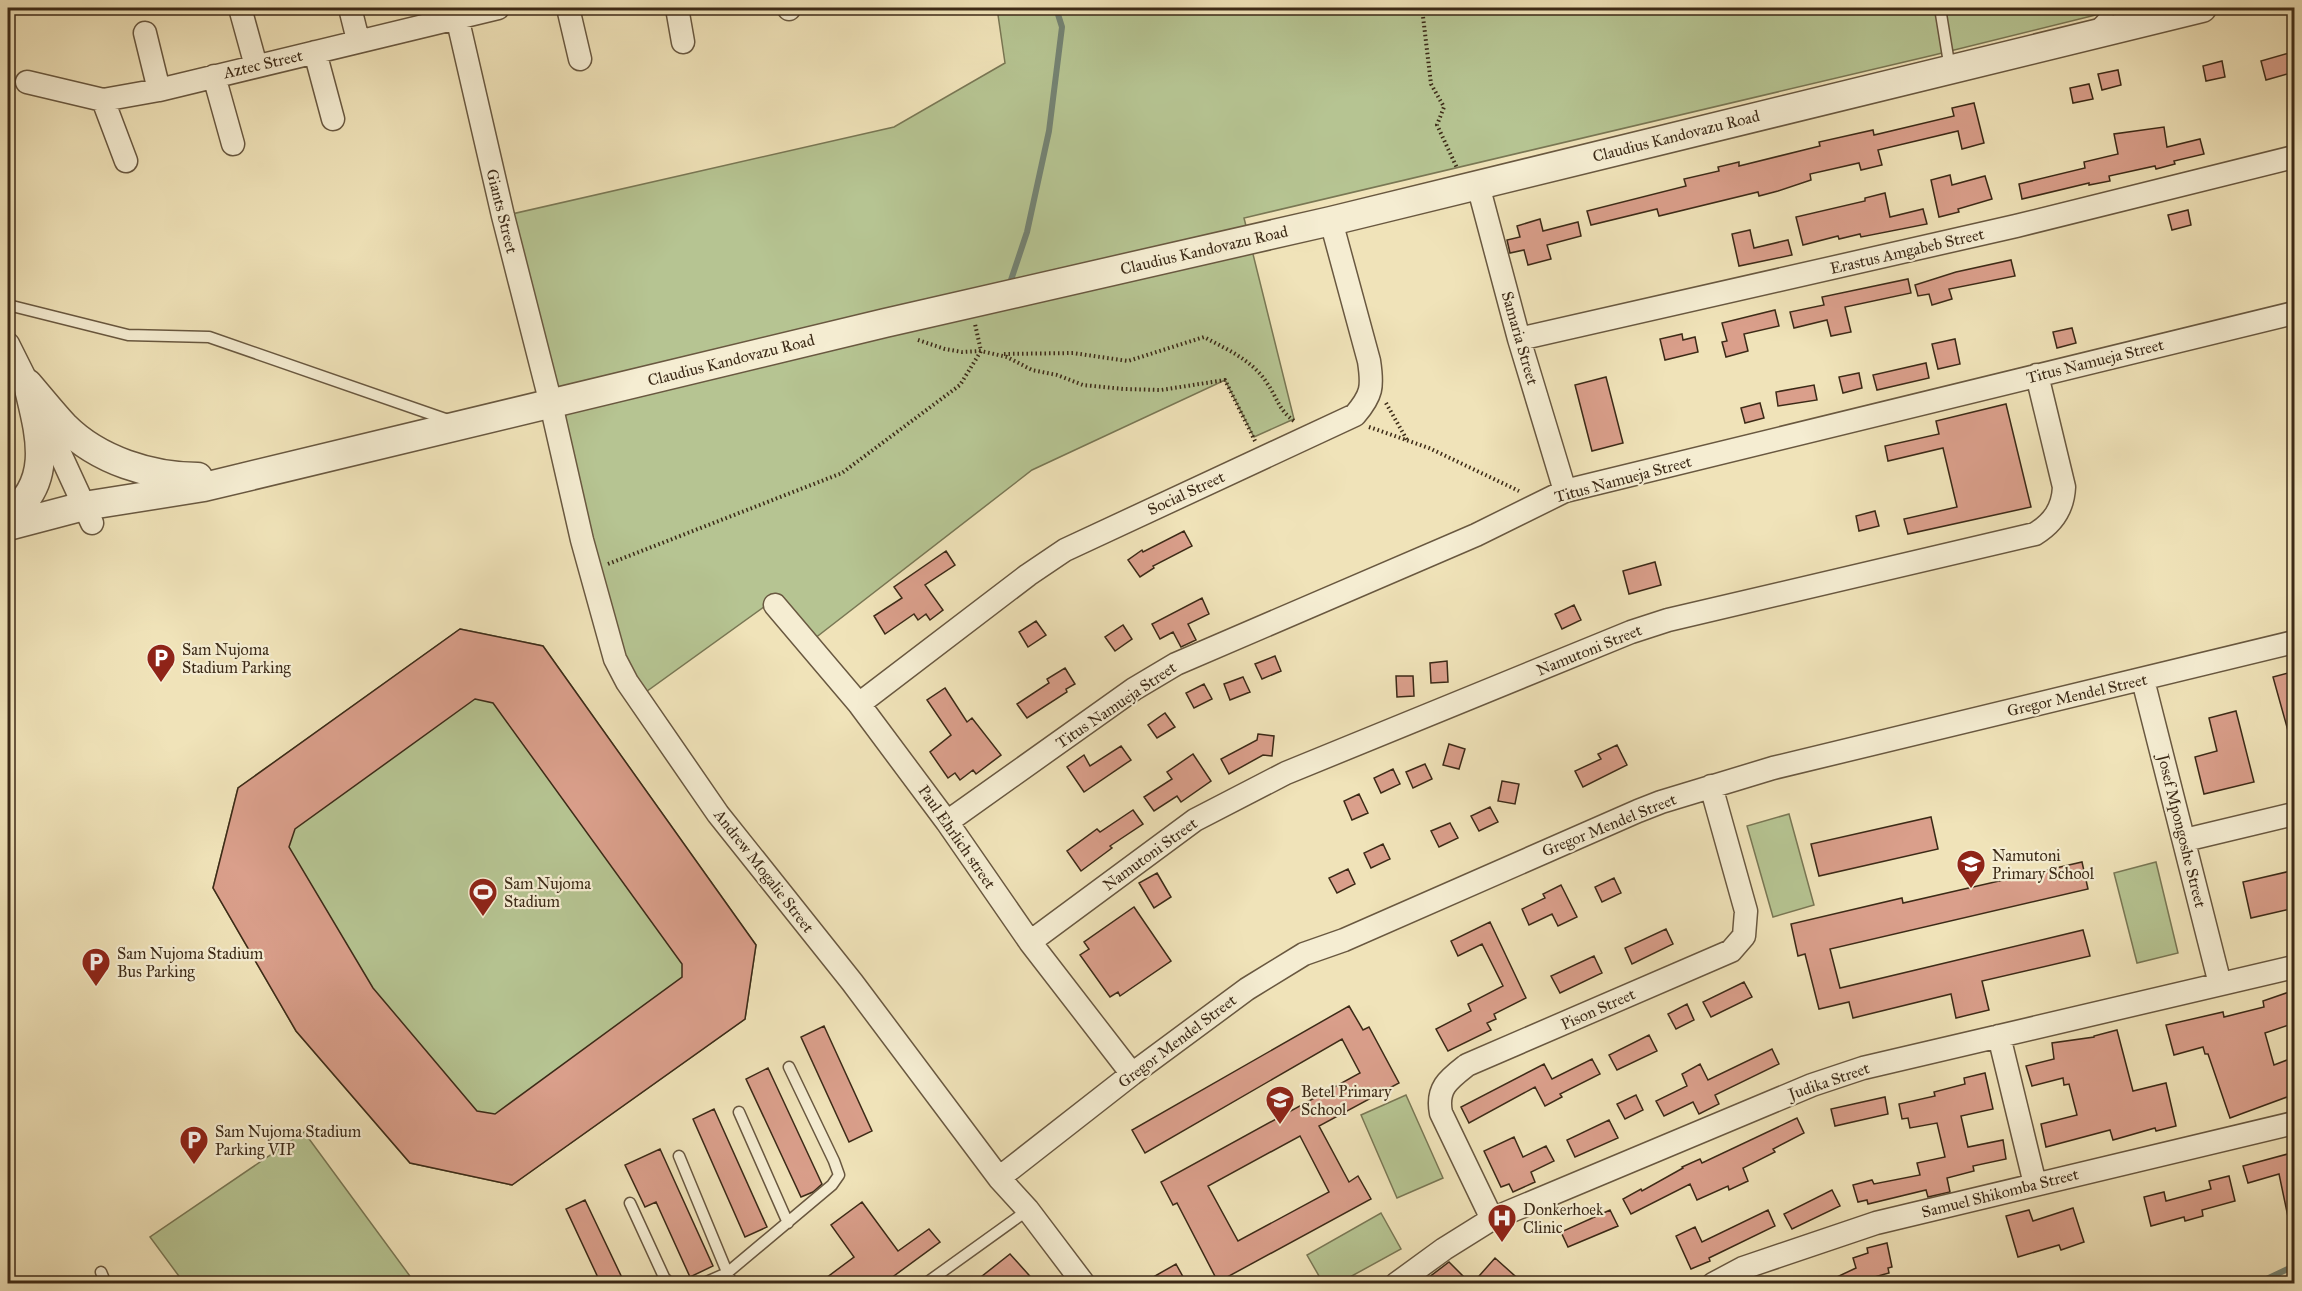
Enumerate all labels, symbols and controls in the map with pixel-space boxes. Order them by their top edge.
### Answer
street label: Aztec Street [221,46,305,83]
street label: Claudius Kandovazu Road [1591,106,1761,166]
street label: Giants Street [482,167,522,255]
street label: Claudius Kandovazu Road [1118,221,1290,279]
street label: Erastus Amgabeb Street [1828,224,1986,279]
street label: Samaria Street [1498,289,1543,387]
street label: Claudius Kandovazu Road [646,330,816,390]
street label: Titus Namueja Street [2024,335,2166,387]
street label: Titus Namueja Street [1552,451,1694,506]
street label: Social Street [1144,467,1228,519]
street label: Namutoni Street [1534,620,1645,680]
place label: Sam Nujoma Stadium Parking [182,640,291,678]
parking icon: Sam Nujoma Stadium Parking [145,642,177,684]
street label: Titus Namueja Street [1052,657,1180,752]
street label: Gregor Mendel Street [2005,670,2149,721]
street label: Josef Mpongoshe Street [2152,751,2210,910]
street label: Paul Ehrlich street [914,781,1000,893]
street label: Gregor Mendel Street [1539,789,1680,862]
street label: Andrew Mogalie Street [709,805,818,937]
street label: Namutoni Street [1099,813,1201,895]
place label: Namutoni Primary School [1992,846,2095,883]
school or university icon: Namutoni Primary School [1955,848,1987,890]
place label: Sam Nujoma Stadium [504,874,591,911]
sports icon: Sam Nujoma Stadium [467,876,499,918]
place label: Sam Nujoma Stadium Bus Parking [117,944,264,982]
parking icon: Sam Nujoma Stadium Bus Parking [80,946,112,988]
street label: Pison Street [1558,984,1638,1034]
street label: Gregor Mendel Street [1114,990,1241,1092]
street label: Judika Street [1784,1058,1873,1105]
place label: Betel Primary School [1301,1082,1392,1119]
school or university icon: Betel Primary School [1264,1084,1296,1126]
place label: Sam Nujoma Stadium Parking VIP [215,1122,362,1160]
parking icon: Sam Nujoma Stadium Parking VIP [178,1124,210,1166]
street label: Samuel Shikomba Street [1919,1164,2081,1222]
place label: Donkerhoek Clinic [1523,1200,1604,1237]
hospital icon: Donkerhoek Clinic [1486,1202,1518,1244]

